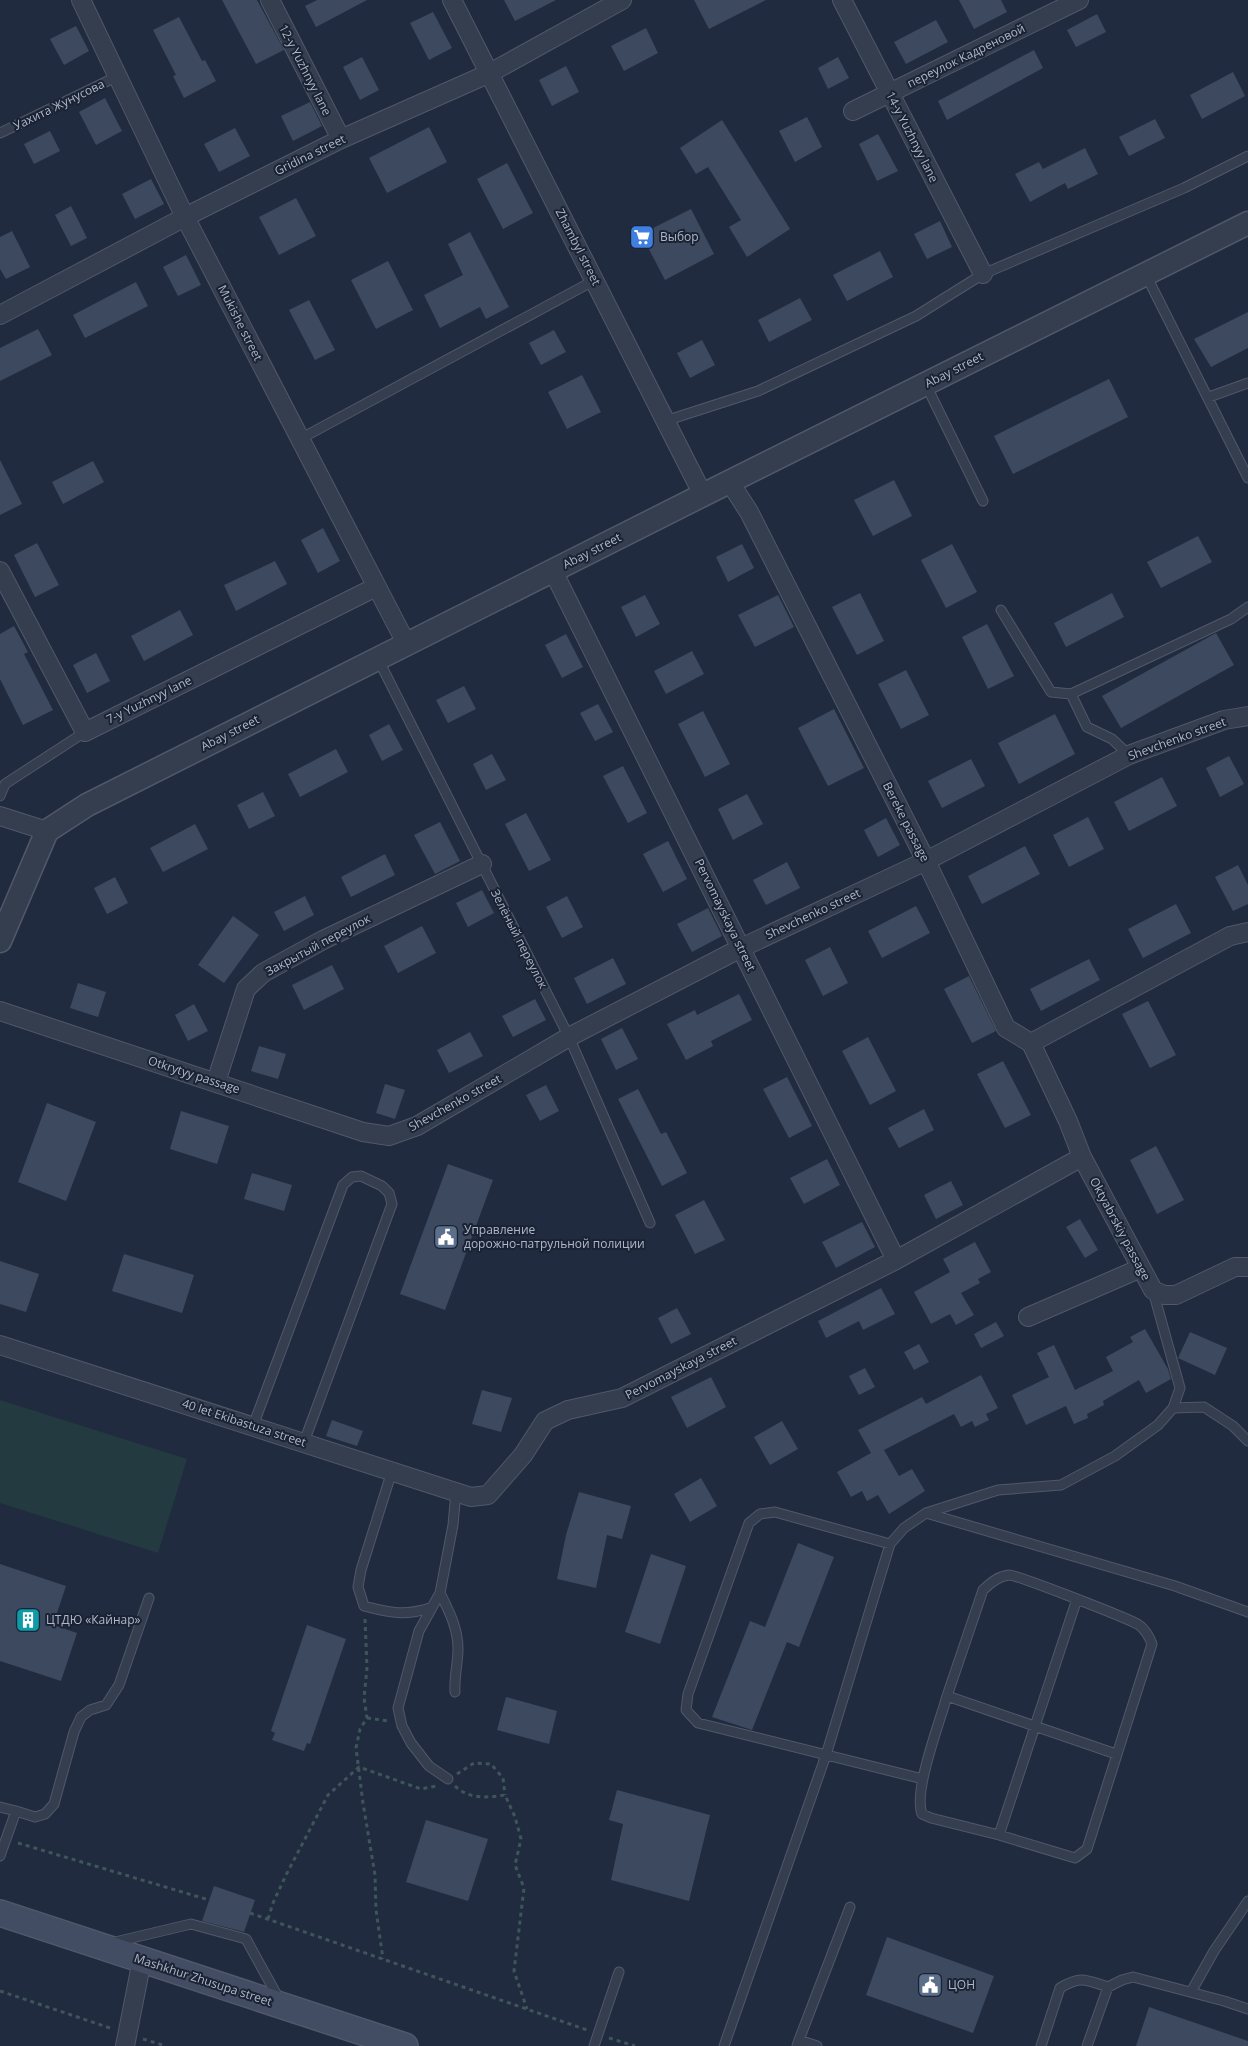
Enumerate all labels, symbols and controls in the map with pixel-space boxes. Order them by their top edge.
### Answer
street label: переулок Кадреновой [904,20,1028,92]
street label: 12-y Yuzhnyy lane [275,21,336,118]
street label: Уахита Жунусова [10,75,107,134]
street label: 14-y Yuzhnyy lane [882,88,943,185]
street label: Gridina street [272,130,348,179]
street label: Zhambyl street [552,205,605,288]
supermarket icon: Выбор [629,224,655,250]
place label: Выбор [660,228,699,245]
street label: Mukishe street [214,282,267,364]
street label: Abay street [922,348,986,392]
street label: Abay street [560,529,624,573]
street label: 7-y Yuzhnyy lane [103,671,195,728]
street label: Abay street [198,711,262,755]
street label: Shevchenko street [1125,713,1228,764]
street label: Bereke passage [879,779,934,865]
street label: Pervomayskaya street [691,856,760,974]
street label: Shevchenko street [762,884,863,943]
street label: Зелёный переулок [487,886,552,992]
street label: Закрытый переулок [262,909,374,979]
street label: Otkrytyy passage [146,1052,242,1097]
street label: Shevchenko street [406,1070,504,1135]
street label: Oktyabrskiy passage [1086,1174,1155,1283]
place label: Управление дорожно-патрульной полиции [464,1221,645,1252]
public building icon: Управление дорожно-патрульной полиции [433,1224,459,1250]
street label: Pervomayskaya street [622,1332,739,1403]
street label: 40 let Ekibastuza street [180,1394,308,1451]
building icon: ЦТДЮ «Кайнар» [15,1607,41,1633]
place label: ЦТДЮ «Кайнар» [46,1611,141,1628]
street label: Mashkhur Zhusupa street [132,1949,274,2010]
public building icon: ЦОН [917,1972,943,1998]
place label: ЦОН [948,1976,975,1993]

